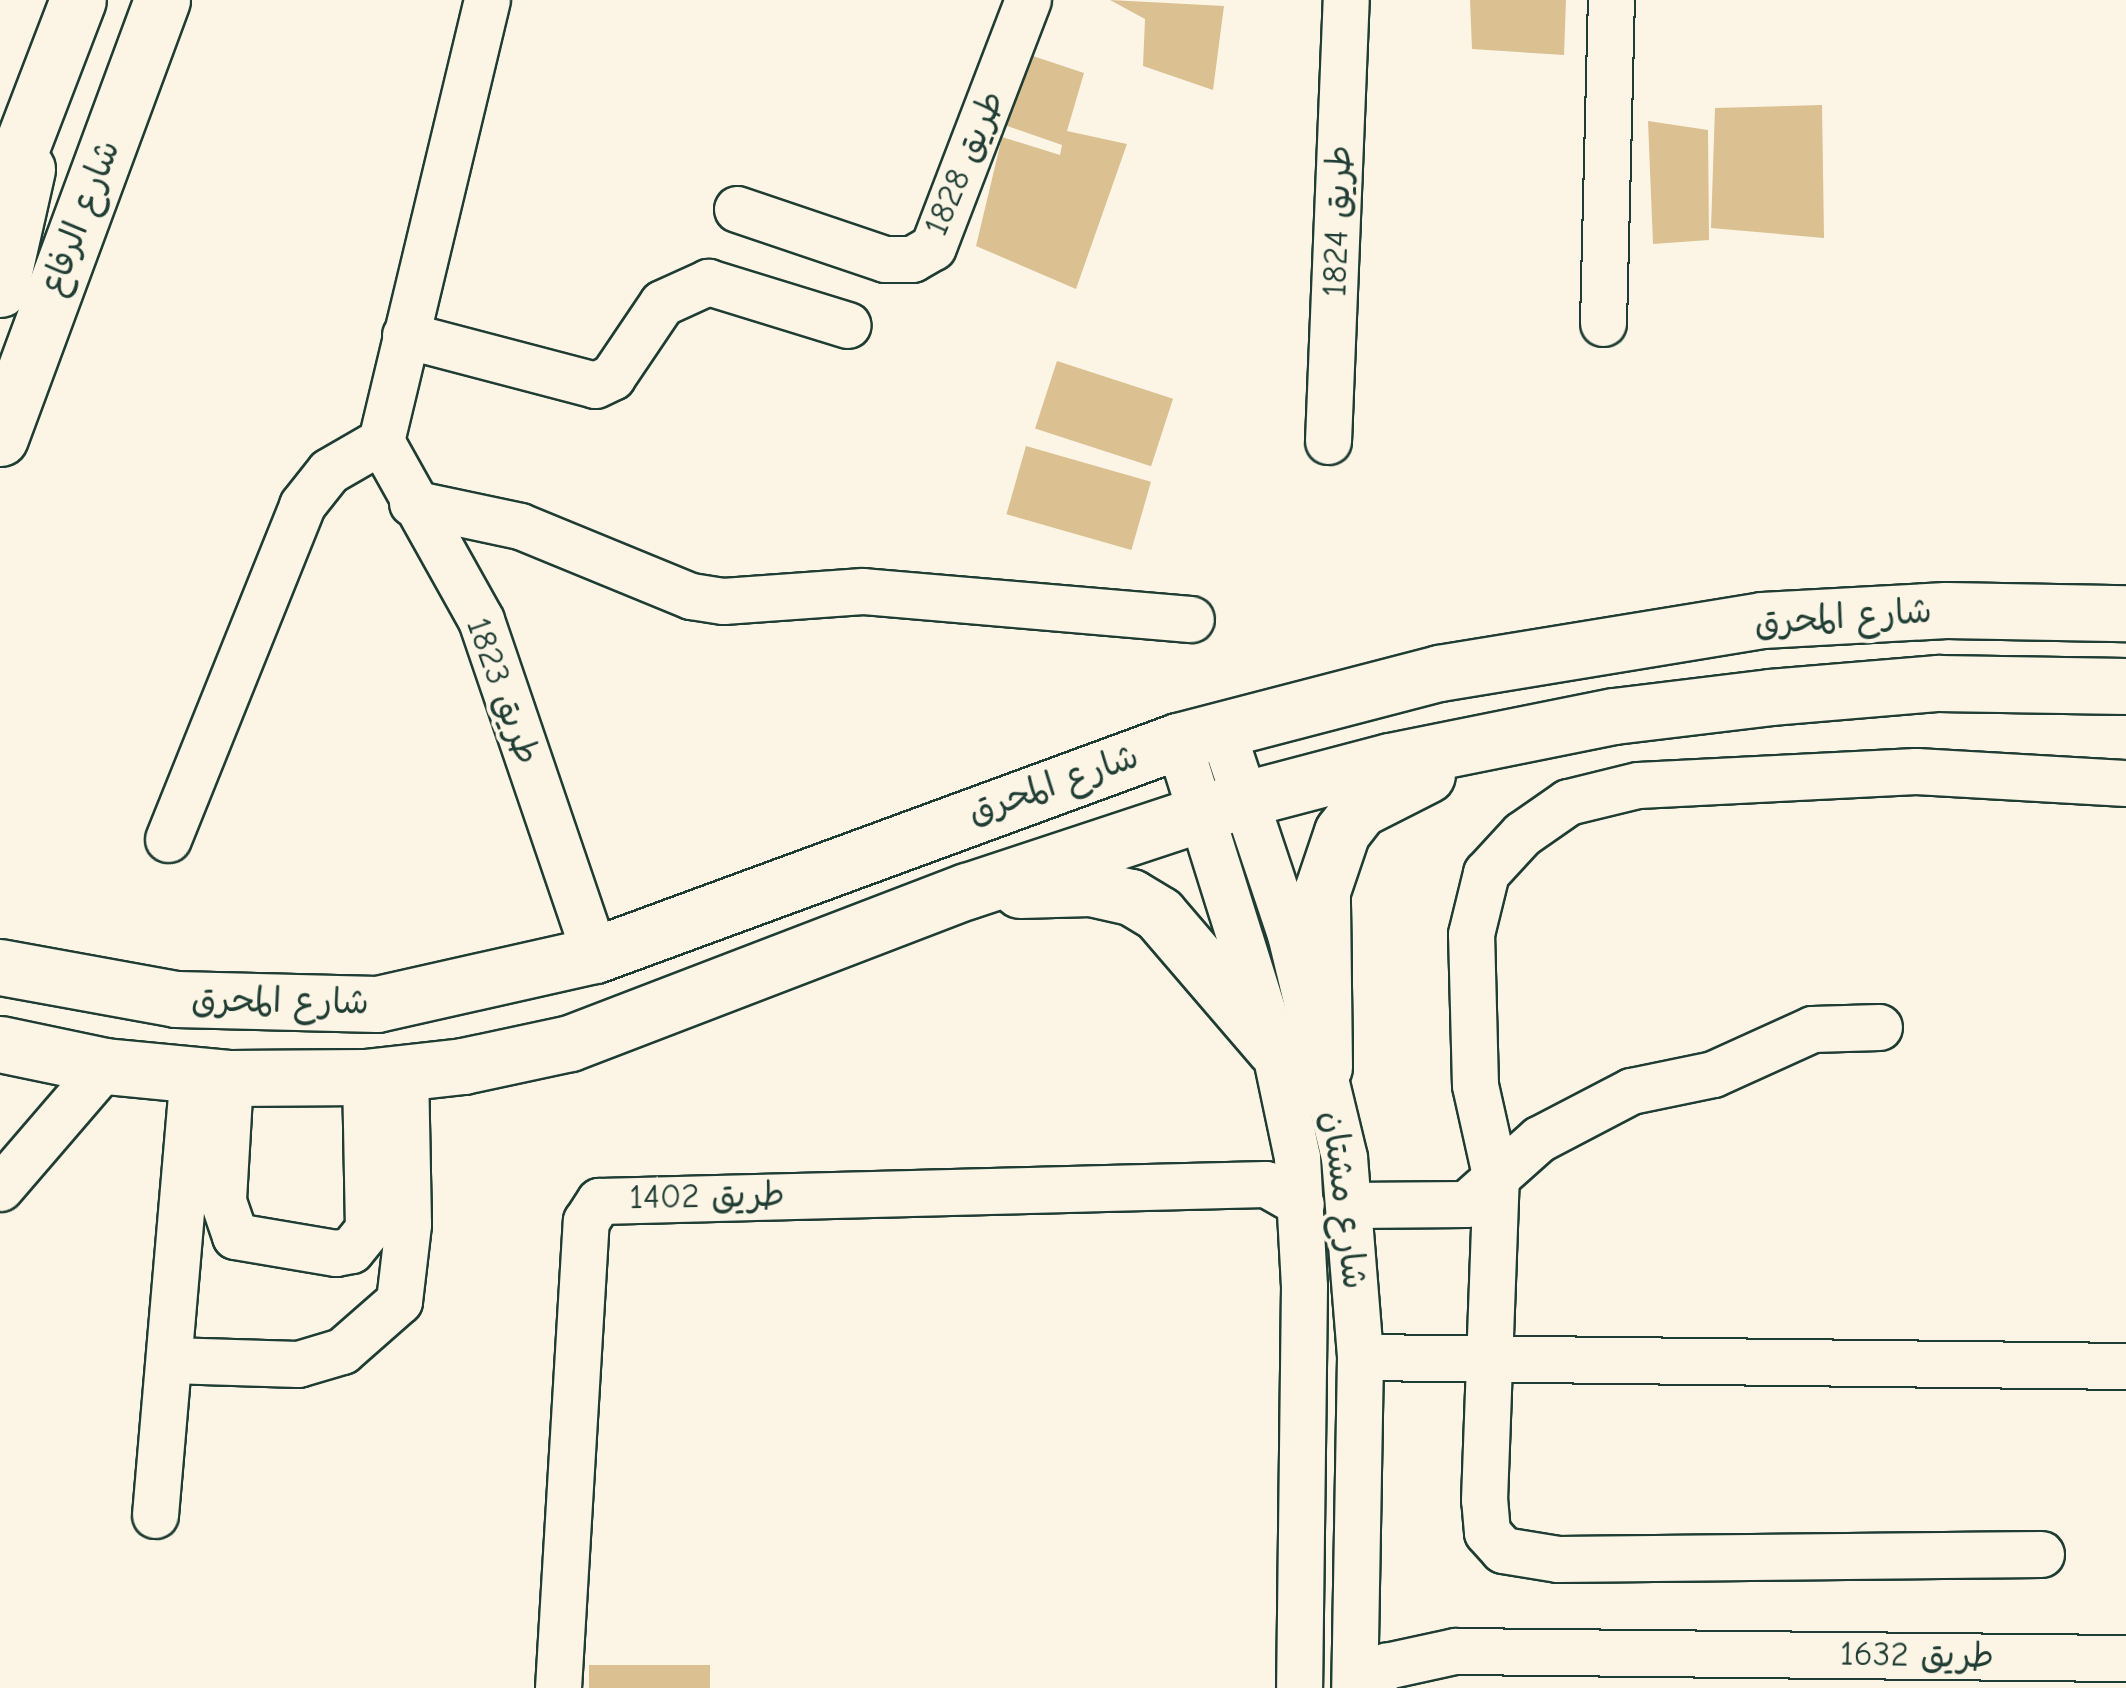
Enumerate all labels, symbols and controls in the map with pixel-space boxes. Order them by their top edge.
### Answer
street label: طريق 1828 [915,84,1013,242]
street label: شارع الرفاع [31,134,129,302]
street label: طريق 1824 [1313,144,1361,298]
street label: شارع المحرق [1753,590,1933,644]
street label: طريق 1823 [457,612,549,770]
street label: شارع المحرق [962,735,1144,833]
street label: شارع المحرق [191,978,369,1024]
street label: شارع مشتان [1312,1108,1376,1292]
street label: طريق 1402 [629,1174,785,1218]
street label: طريق 1632 [1840,1633,1994,1677]

